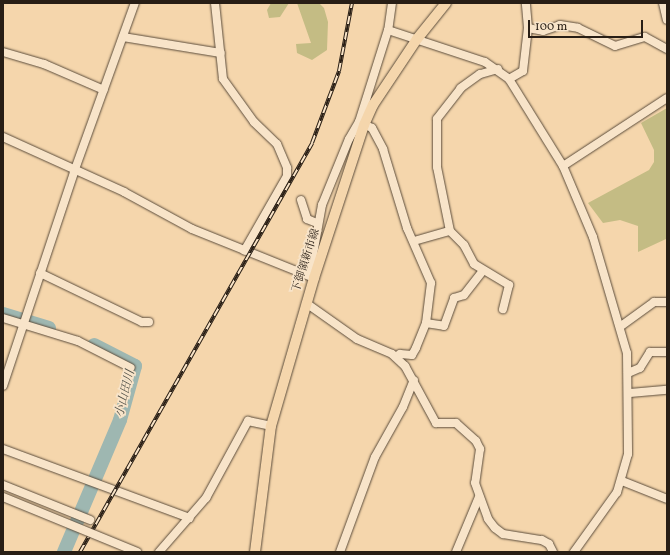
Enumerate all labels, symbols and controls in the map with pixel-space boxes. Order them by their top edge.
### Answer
scale bar [530,12,645,38]
text: 100 m [535,19,567,35]
street label: 下御領新市線 [291,228,323,294]
water label: 小山田川 [113,369,139,419]

